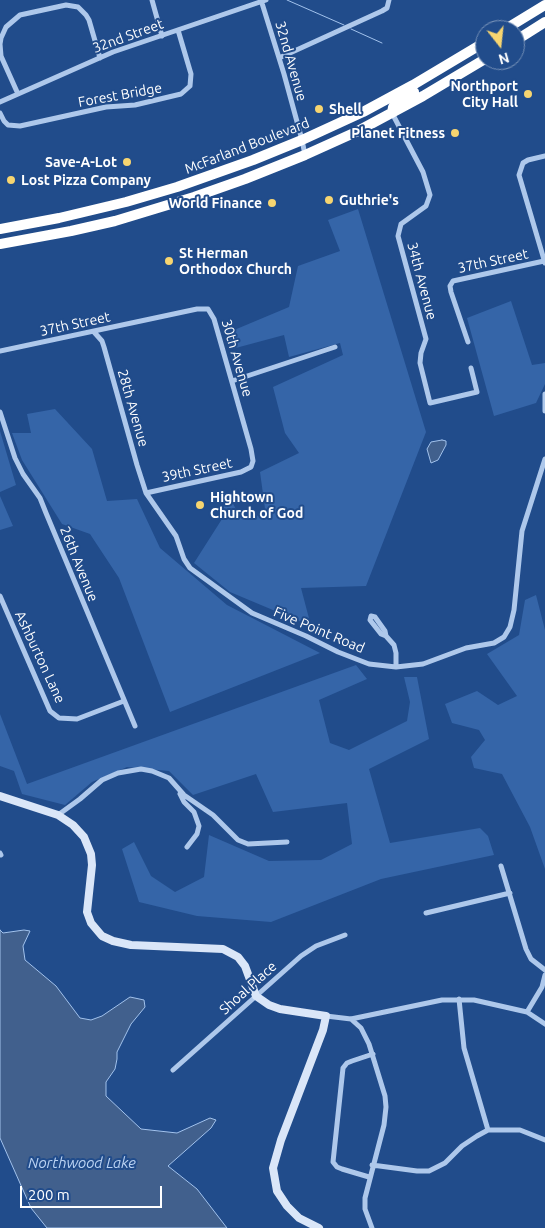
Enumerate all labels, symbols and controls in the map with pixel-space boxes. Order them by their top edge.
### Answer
street label: 32nd Street [90,15,166,57]
street label: 32nd Avenue [272,19,310,103]
north arrow [475,20,525,70]
text: N [497,49,511,68]
place label: Northport City Hall [451,78,518,110]
street label: Forest Bridge [77,79,163,111]
marker: Northport City Hall [522,88,534,100]
place label: Shell [329,101,362,117]
marker: Shell [313,103,325,115]
street label: McFarland Boulevard [182,114,312,178]
place label: Planet Fitness [351,125,445,141]
marker: Planet Fitness [449,127,461,139]
place label: Save-A-Lot [45,154,117,170]
marker: Save-A-Lot [121,156,133,168]
place label: Lost Pizza Company [21,172,151,188]
marker: Lost Pizza Company [5,174,17,186]
place label: Guthrie's [339,192,399,208]
marker: Guthrie's [323,194,335,206]
place label: World Finance [169,195,262,211]
marker: World Finance [266,197,278,209]
street label: 34th Avenue [404,240,440,322]
place label: St Herman Orthodox Church [179,245,292,278]
street label: 37th Street [456,245,530,277]
marker: St Herman Orthodox Church [163,255,175,267]
street label: 37th Street [38,308,112,340]
street label: 30th Avenue [218,317,256,399]
street label: 28th Avenue [114,367,152,449]
street label: 39th Street [160,454,234,486]
place label: Hightown Church of God [210,489,303,522]
marker: Hightown Church of God [194,499,206,511]
street label: 26th Avenue [56,524,102,604]
street label: Five Point Road [271,603,367,657]
street label: Ashburton Lane [11,608,69,706]
street label: Shoal Place [216,958,280,1018]
water label: Northwood Lake [28,1154,136,1172]
scale bar [22,1176,165,1208]
text: 200 m [28,1186,70,1203]

